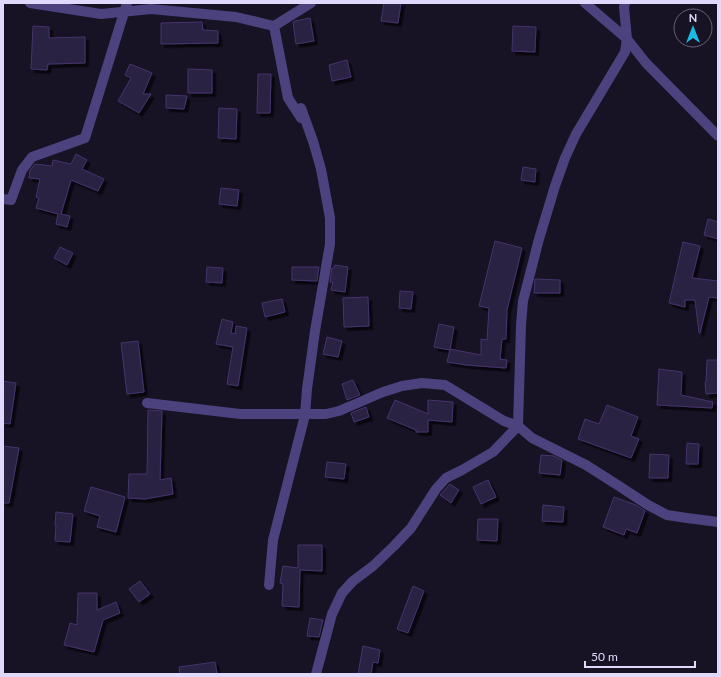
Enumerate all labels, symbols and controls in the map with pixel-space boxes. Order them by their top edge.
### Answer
north arrow [673,8,713,48]
text: N [689,11,697,24]
scale bar [585,643,695,669]
text: 50 m [591,649,618,664]

